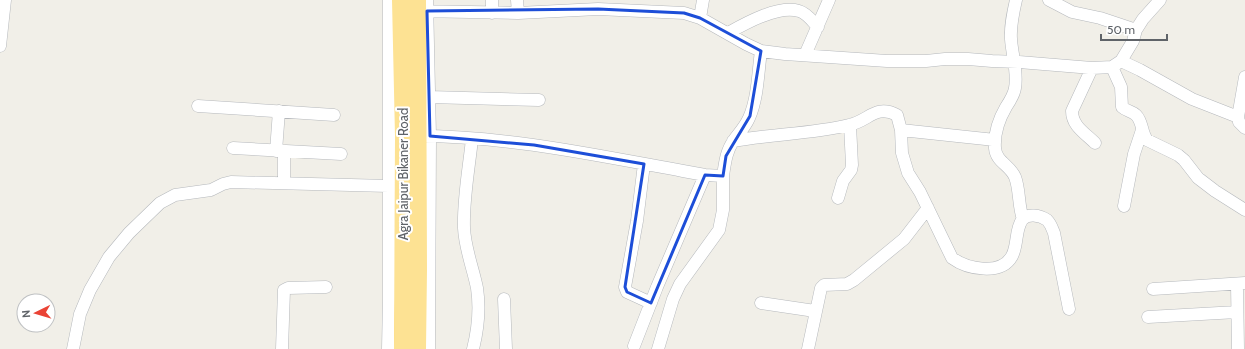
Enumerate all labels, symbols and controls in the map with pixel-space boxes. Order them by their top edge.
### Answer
scale bar [1101,16,1167,42]
text: 50 m [1107,22,1135,37]
street label: Agra Jaipur Bikaner Road [395,108,411,240]
north arrow [16,293,56,333]
text: N [19,309,33,318]

